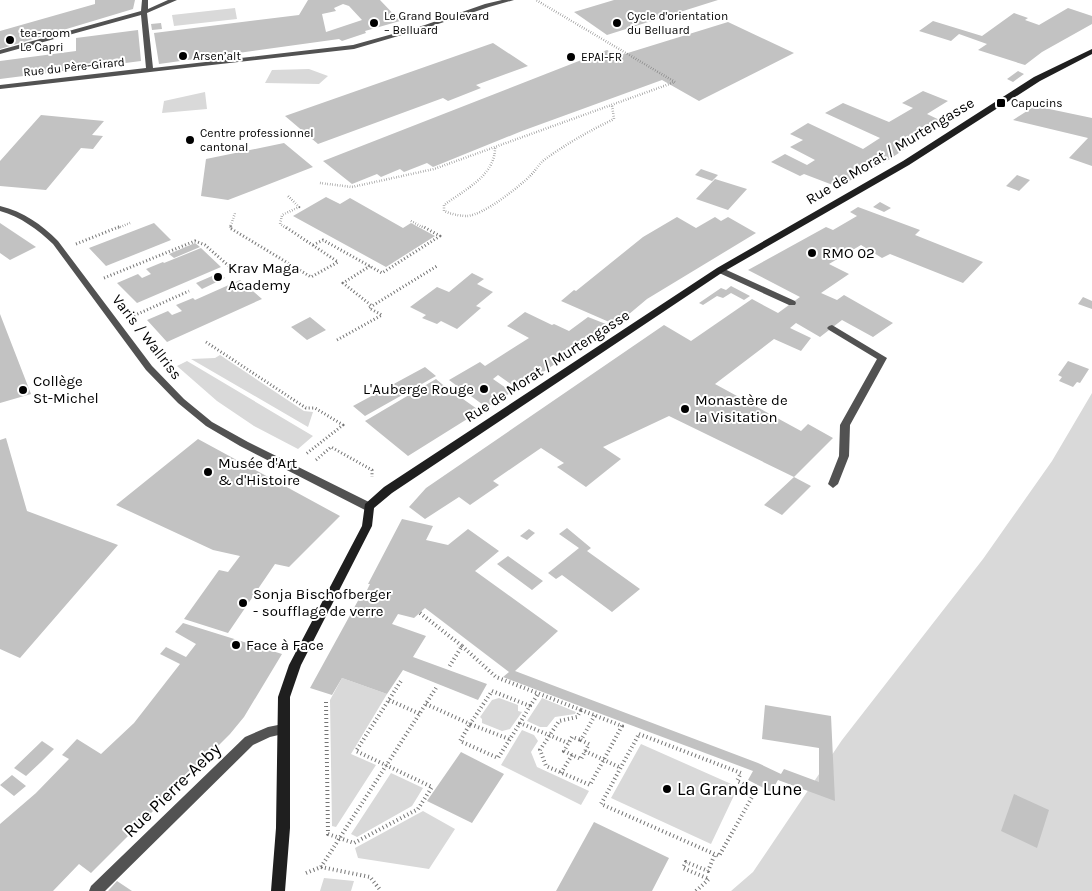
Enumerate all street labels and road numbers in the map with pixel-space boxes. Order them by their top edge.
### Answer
street label: Rue du Père-Girard [23,55,125,79]
street label: Rue de Morat / Murtengasse [803,94,977,208]
street label: Varis / Wallriss [108,291,186,383]
street label: Rue de Morat / Murtengasse [461,306,633,426]
street label: Rue Pierre-Aeby [119,737,226,842]

